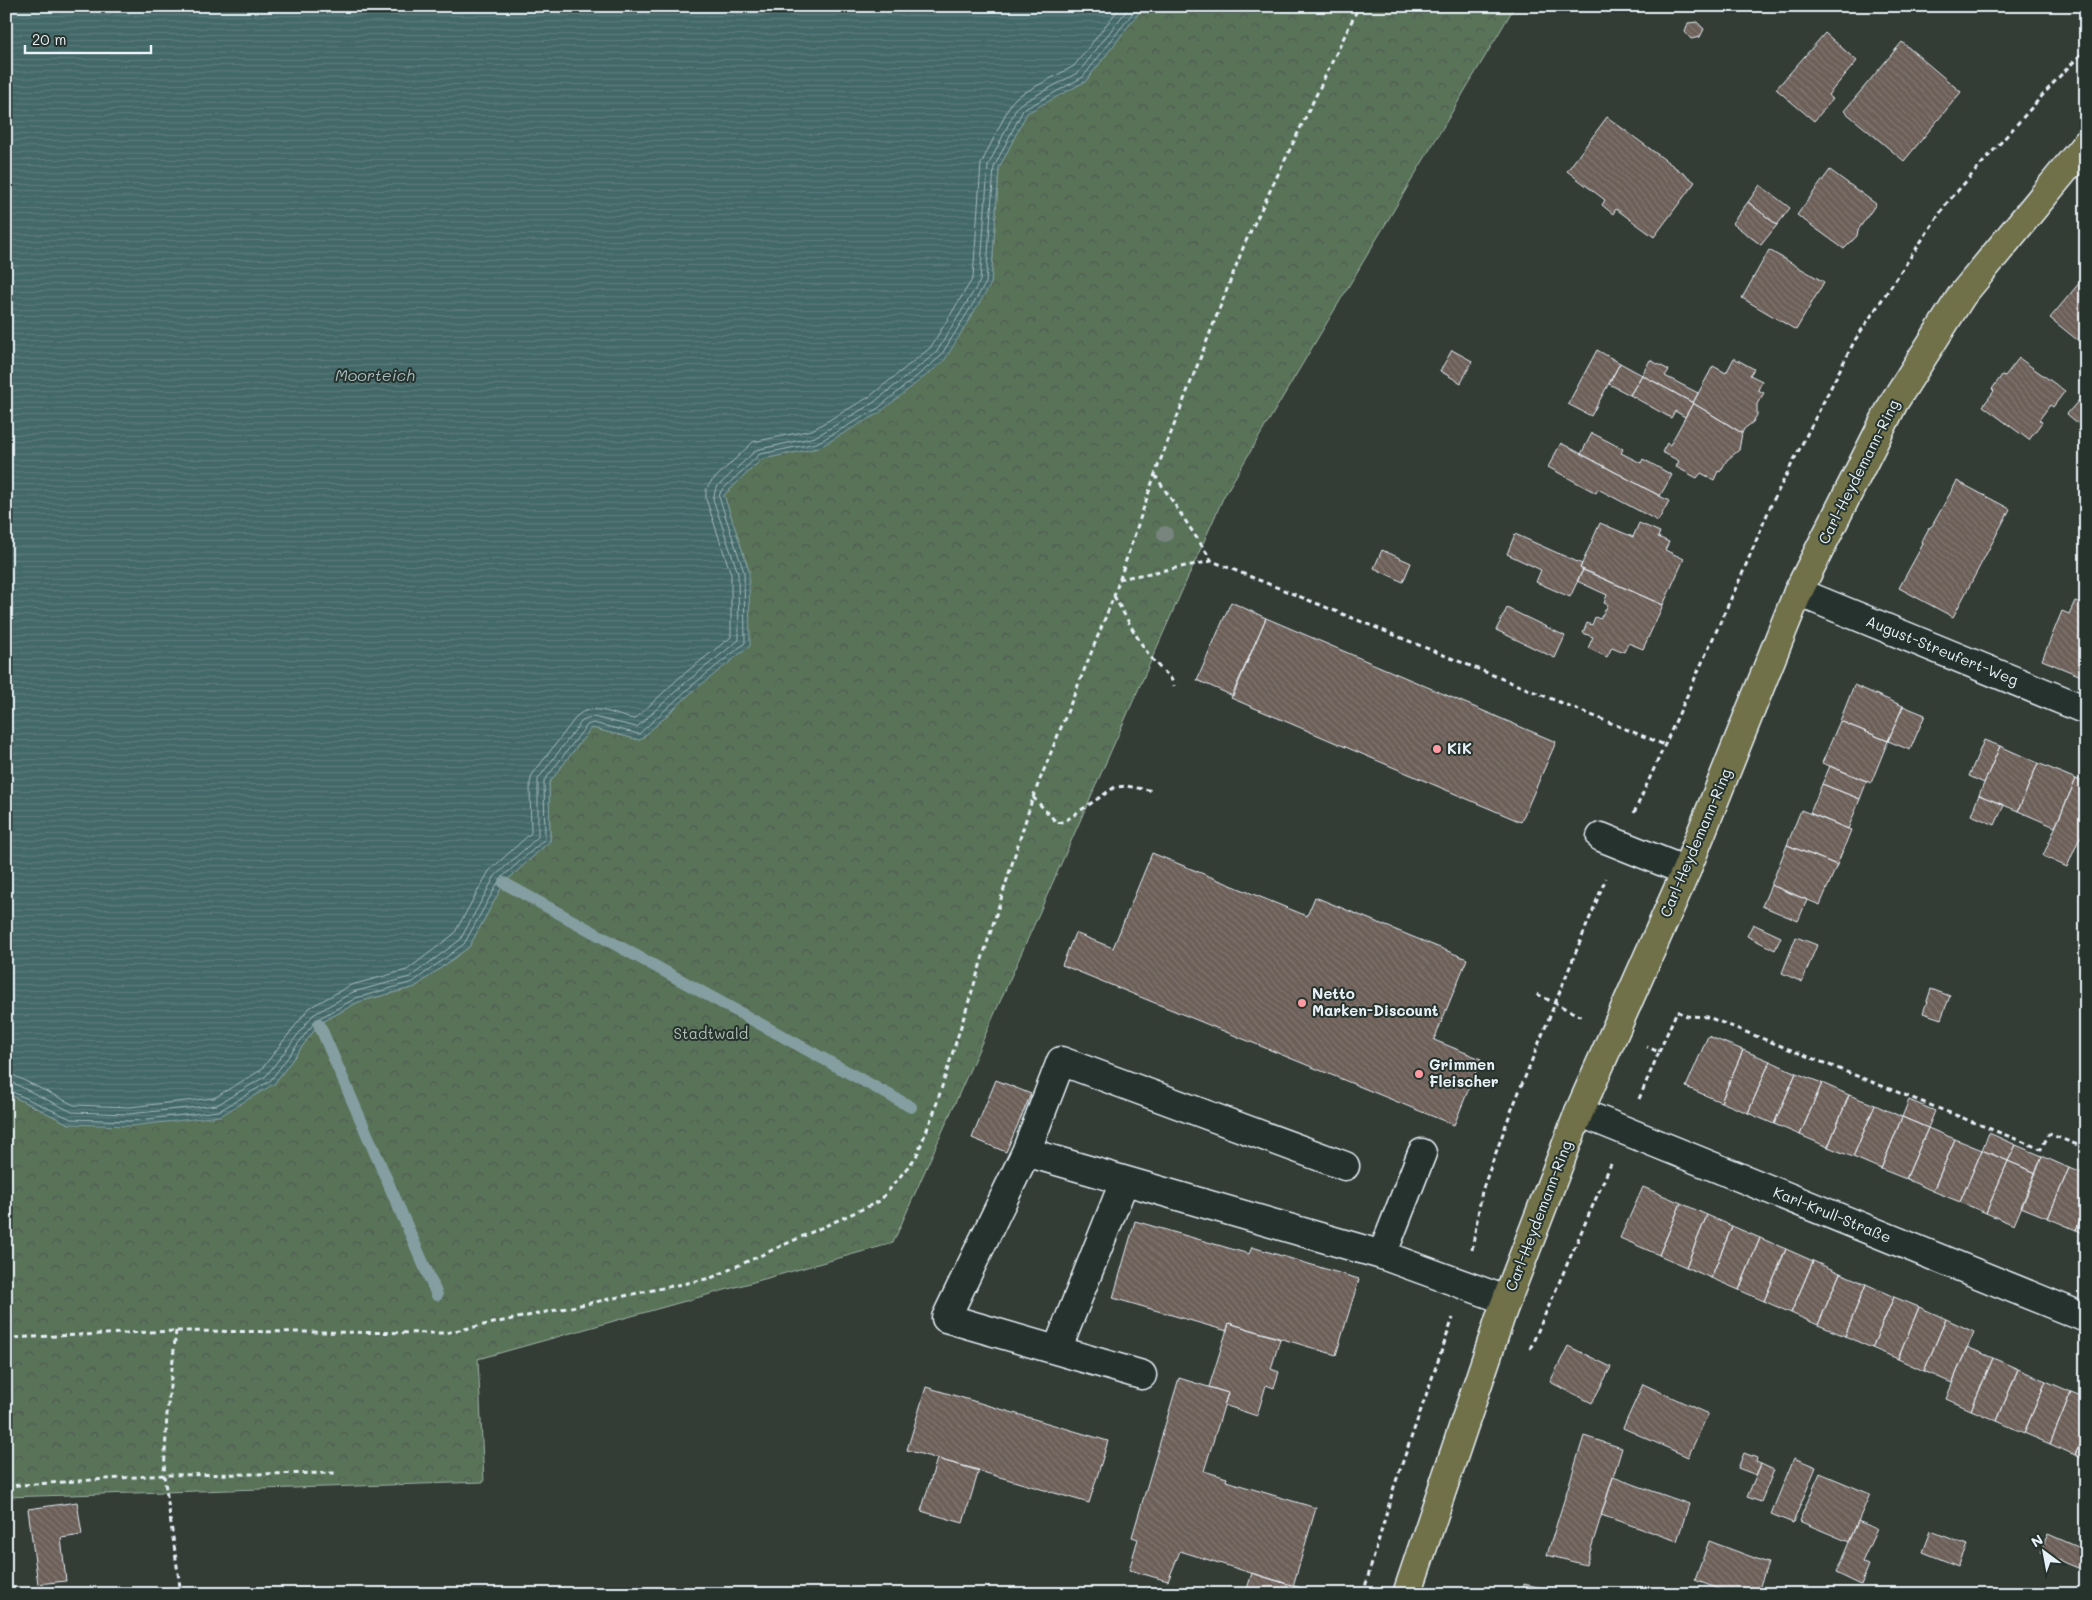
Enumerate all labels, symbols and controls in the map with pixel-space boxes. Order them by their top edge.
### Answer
scale bar [25,22,151,54]
text: 20 m [32,29,66,49]
water label: Moorteich [335,364,415,385]
street label: Carl-Heydemann-Ring [1813,396,1903,547]
street label: August-Streufert-Weg [1863,610,2022,690]
place label: KiK [1447,738,1472,758]
marker: KiK [1431,743,1443,755]
street label: Carl-Heydemann-Ring [1655,765,1736,920]
place label: Netto Marken-Discount [1312,983,1439,1020]
marker: Netto Marken-Discount [1296,997,1308,1009]
park label: Stadtwald [674,1023,748,1043]
place label: Grimmen Fleischer [1429,1054,1499,1091]
marker: Grimmen Fleischer [1413,1068,1425,1080]
street label: Carl-Heydemann-Ring [1500,1137,1576,1294]
street label: Karl-Krull-Straße [1770,1181,1894,1247]
north arrow [2020,1528,2070,1578]
text: N [2027,1530,2046,1551]

